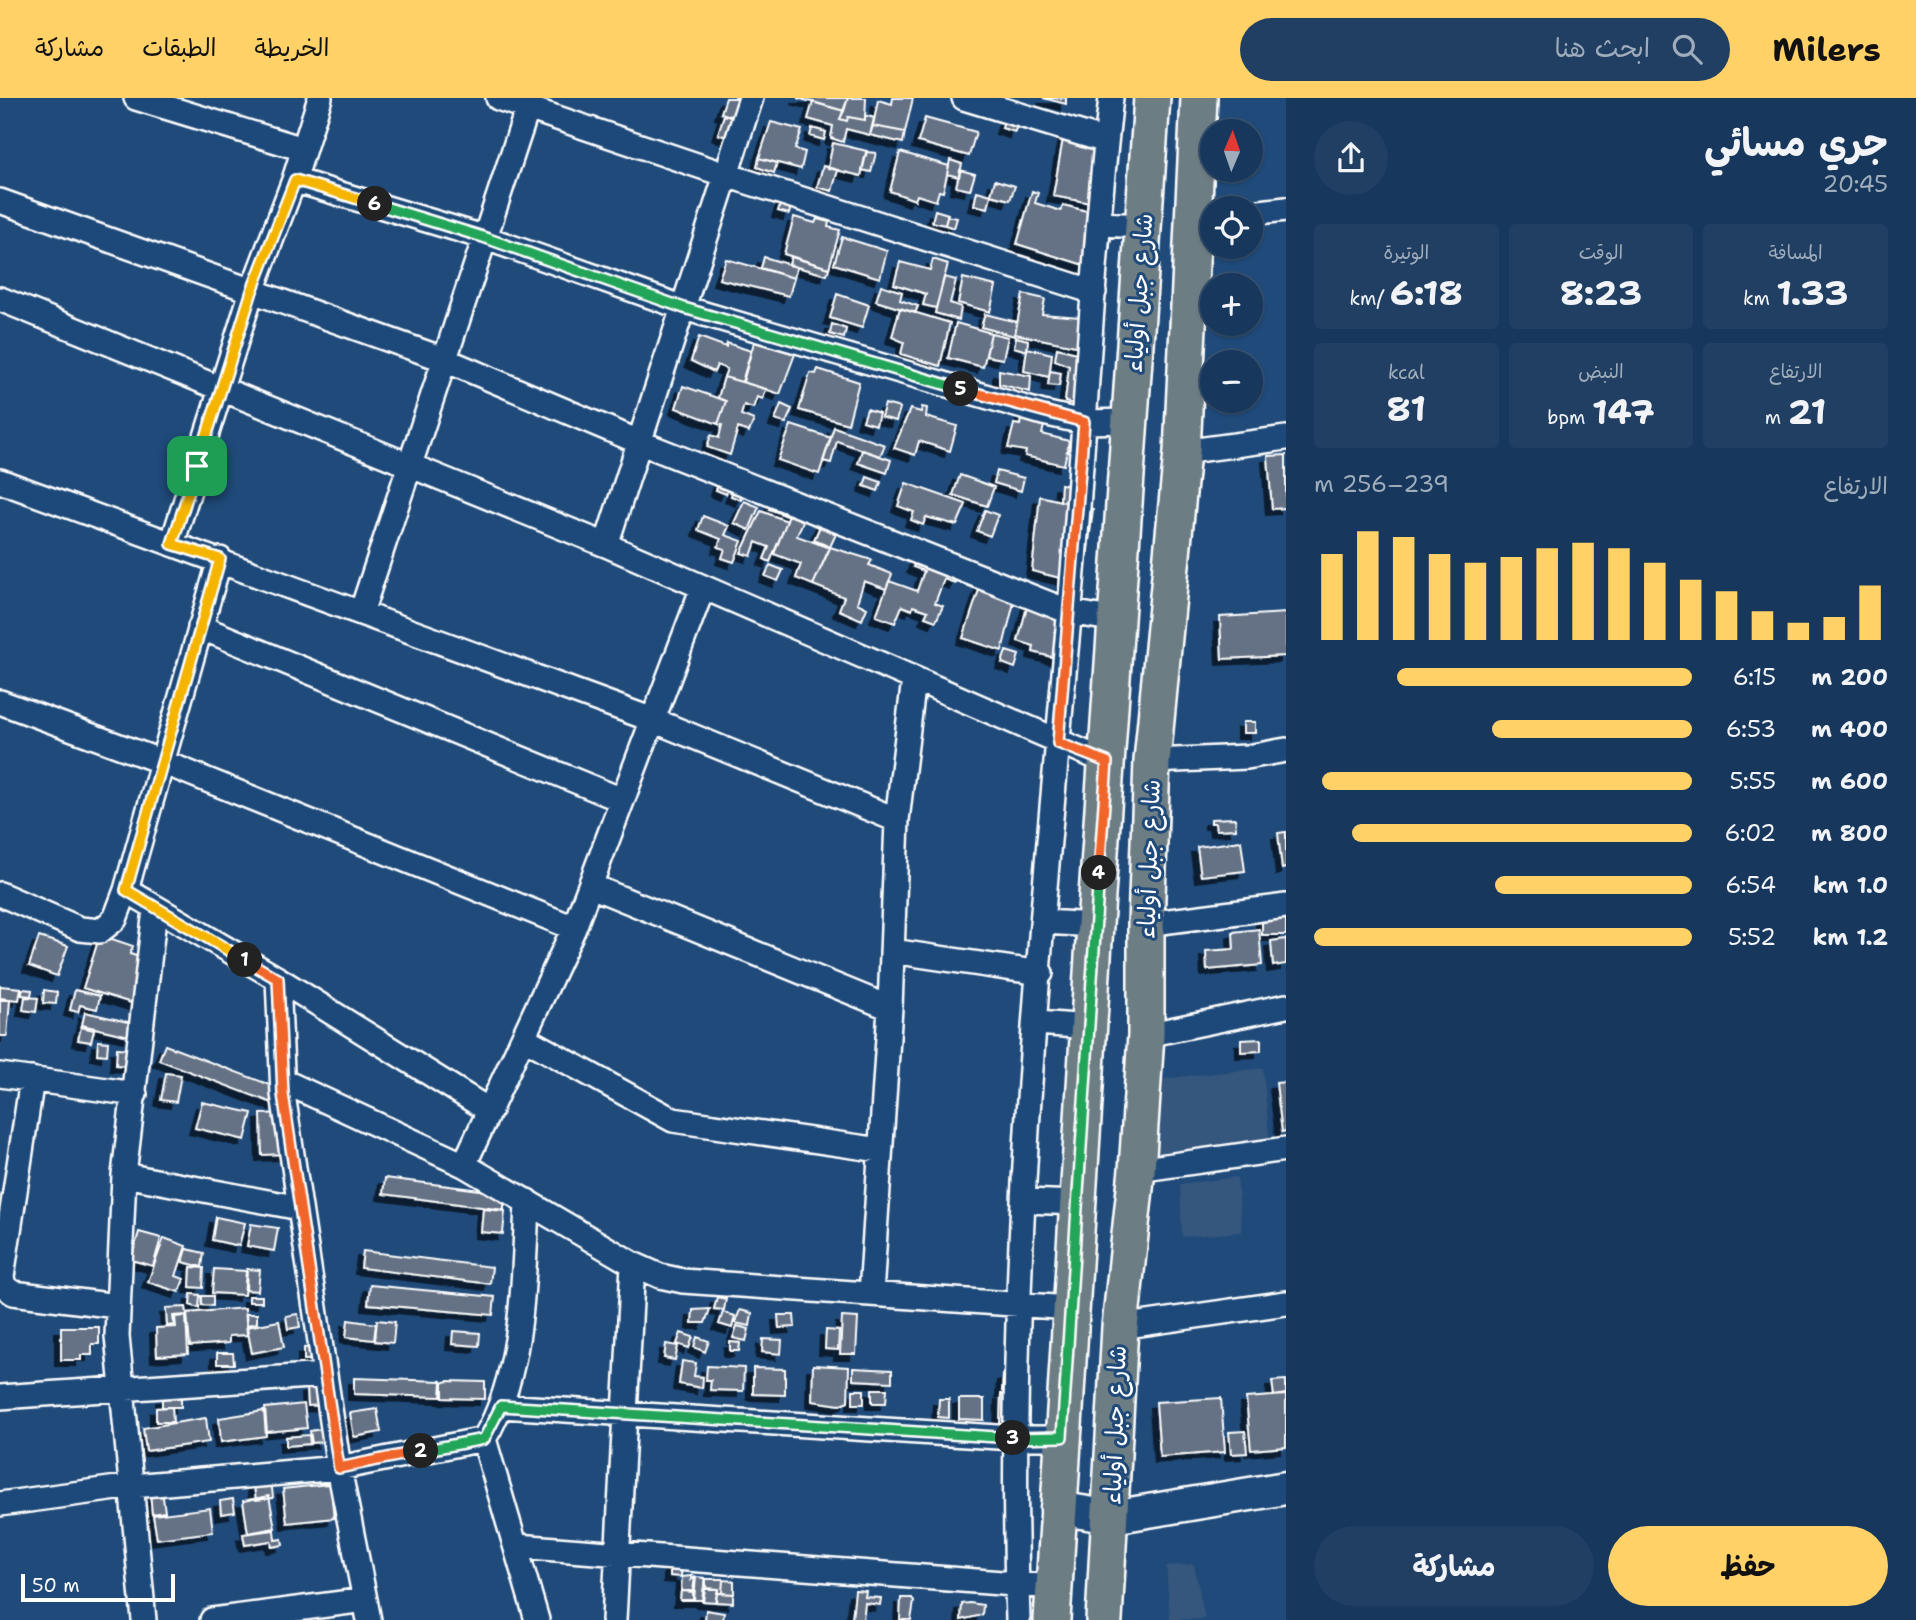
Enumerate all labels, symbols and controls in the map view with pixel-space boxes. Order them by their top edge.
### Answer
search box [1240,18,1730,81]
text: Milers [1772,27,1881,72]
text: ابحث هنا [1554,30,1650,65]
icon: search [1668,30,1706,68]
text: مشاركة [35,32,104,64]
text: الطبقات [142,32,217,64]
text: الخريطة [255,32,329,64]
text: جري مسائي [1704,117,1888,168]
north arrow [1200,119,1264,182]
map controls [1200,119,1263,413]
button: share [1314,121,1388,195]
text: 20:45 [1823,169,1888,199]
pin: 6 [358,186,392,222]
text: 6 [368,191,381,216]
button: locate [1200,196,1263,259]
street label: شارع جبل أولياء [1117,212,1162,374]
text: الوتيرة [1383,240,1429,265]
text: الوقت [1579,240,1623,265]
text: المسافة [1769,240,1823,265]
text: 6:18 [1390,269,1463,316]
text: 8:23 [1560,269,1642,316]
text: 1.33 [1776,269,1848,316]
button: + [1200,273,1263,336]
text: /km [1350,286,1390,311]
text: km [1743,286,1776,311]
button: − [1200,350,1263,413]
text: النبض [1578,359,1624,384]
text: الارتفاع [1769,359,1822,384]
text: kcal [1388,360,1425,385]
pin: 5 [944,372,978,406]
text: 5 [955,376,966,401]
text: 81 [1386,385,1426,432]
text: 147 [1592,388,1655,435]
text: 21 [1788,388,1827,435]
text: bpm [1547,405,1592,430]
text: m [1765,405,1788,430]
pin [167,436,227,496]
icon: arrive [178,447,216,485]
text: 239–256 m [1314,469,1449,499]
text: الارتفاع [1824,471,1888,501]
text: 6:15 [1733,662,1776,692]
text: 200 m [1811,662,1888,692]
text: 6:53 [1726,714,1776,744]
text: 400 m [1811,714,1888,744]
text: 5:55 [1730,766,1776,796]
text: 600 m [1811,766,1888,796]
street label: شارع جبل أولياء [1130,779,1169,939]
text: 6:02 [1724,818,1776,848]
text: 800 m [1811,818,1888,848]
pin: 4 [1082,856,1116,890]
text: 4 [1092,860,1105,885]
text: 6:54 [1725,870,1776,900]
text: 1.0 km [1813,870,1888,900]
text: 5:52 [1728,922,1776,952]
text: 1.2 km [1812,922,1888,952]
pin: 1 [228,942,262,978]
text: 1 [240,947,249,972]
street label: شارع جبل أولياء [1096,1345,1135,1505]
pin: 3 [996,1420,1030,1456]
text: 3 [1006,1425,1019,1450]
pin: 2 [404,1434,438,1468]
text: 2 [414,1438,427,1463]
button: مشاركة [1314,1526,1594,1606]
button: حفظ [1608,1526,1888,1606]
scale bar [21,1571,175,1603]
text: 50 m [32,1573,80,1598]

